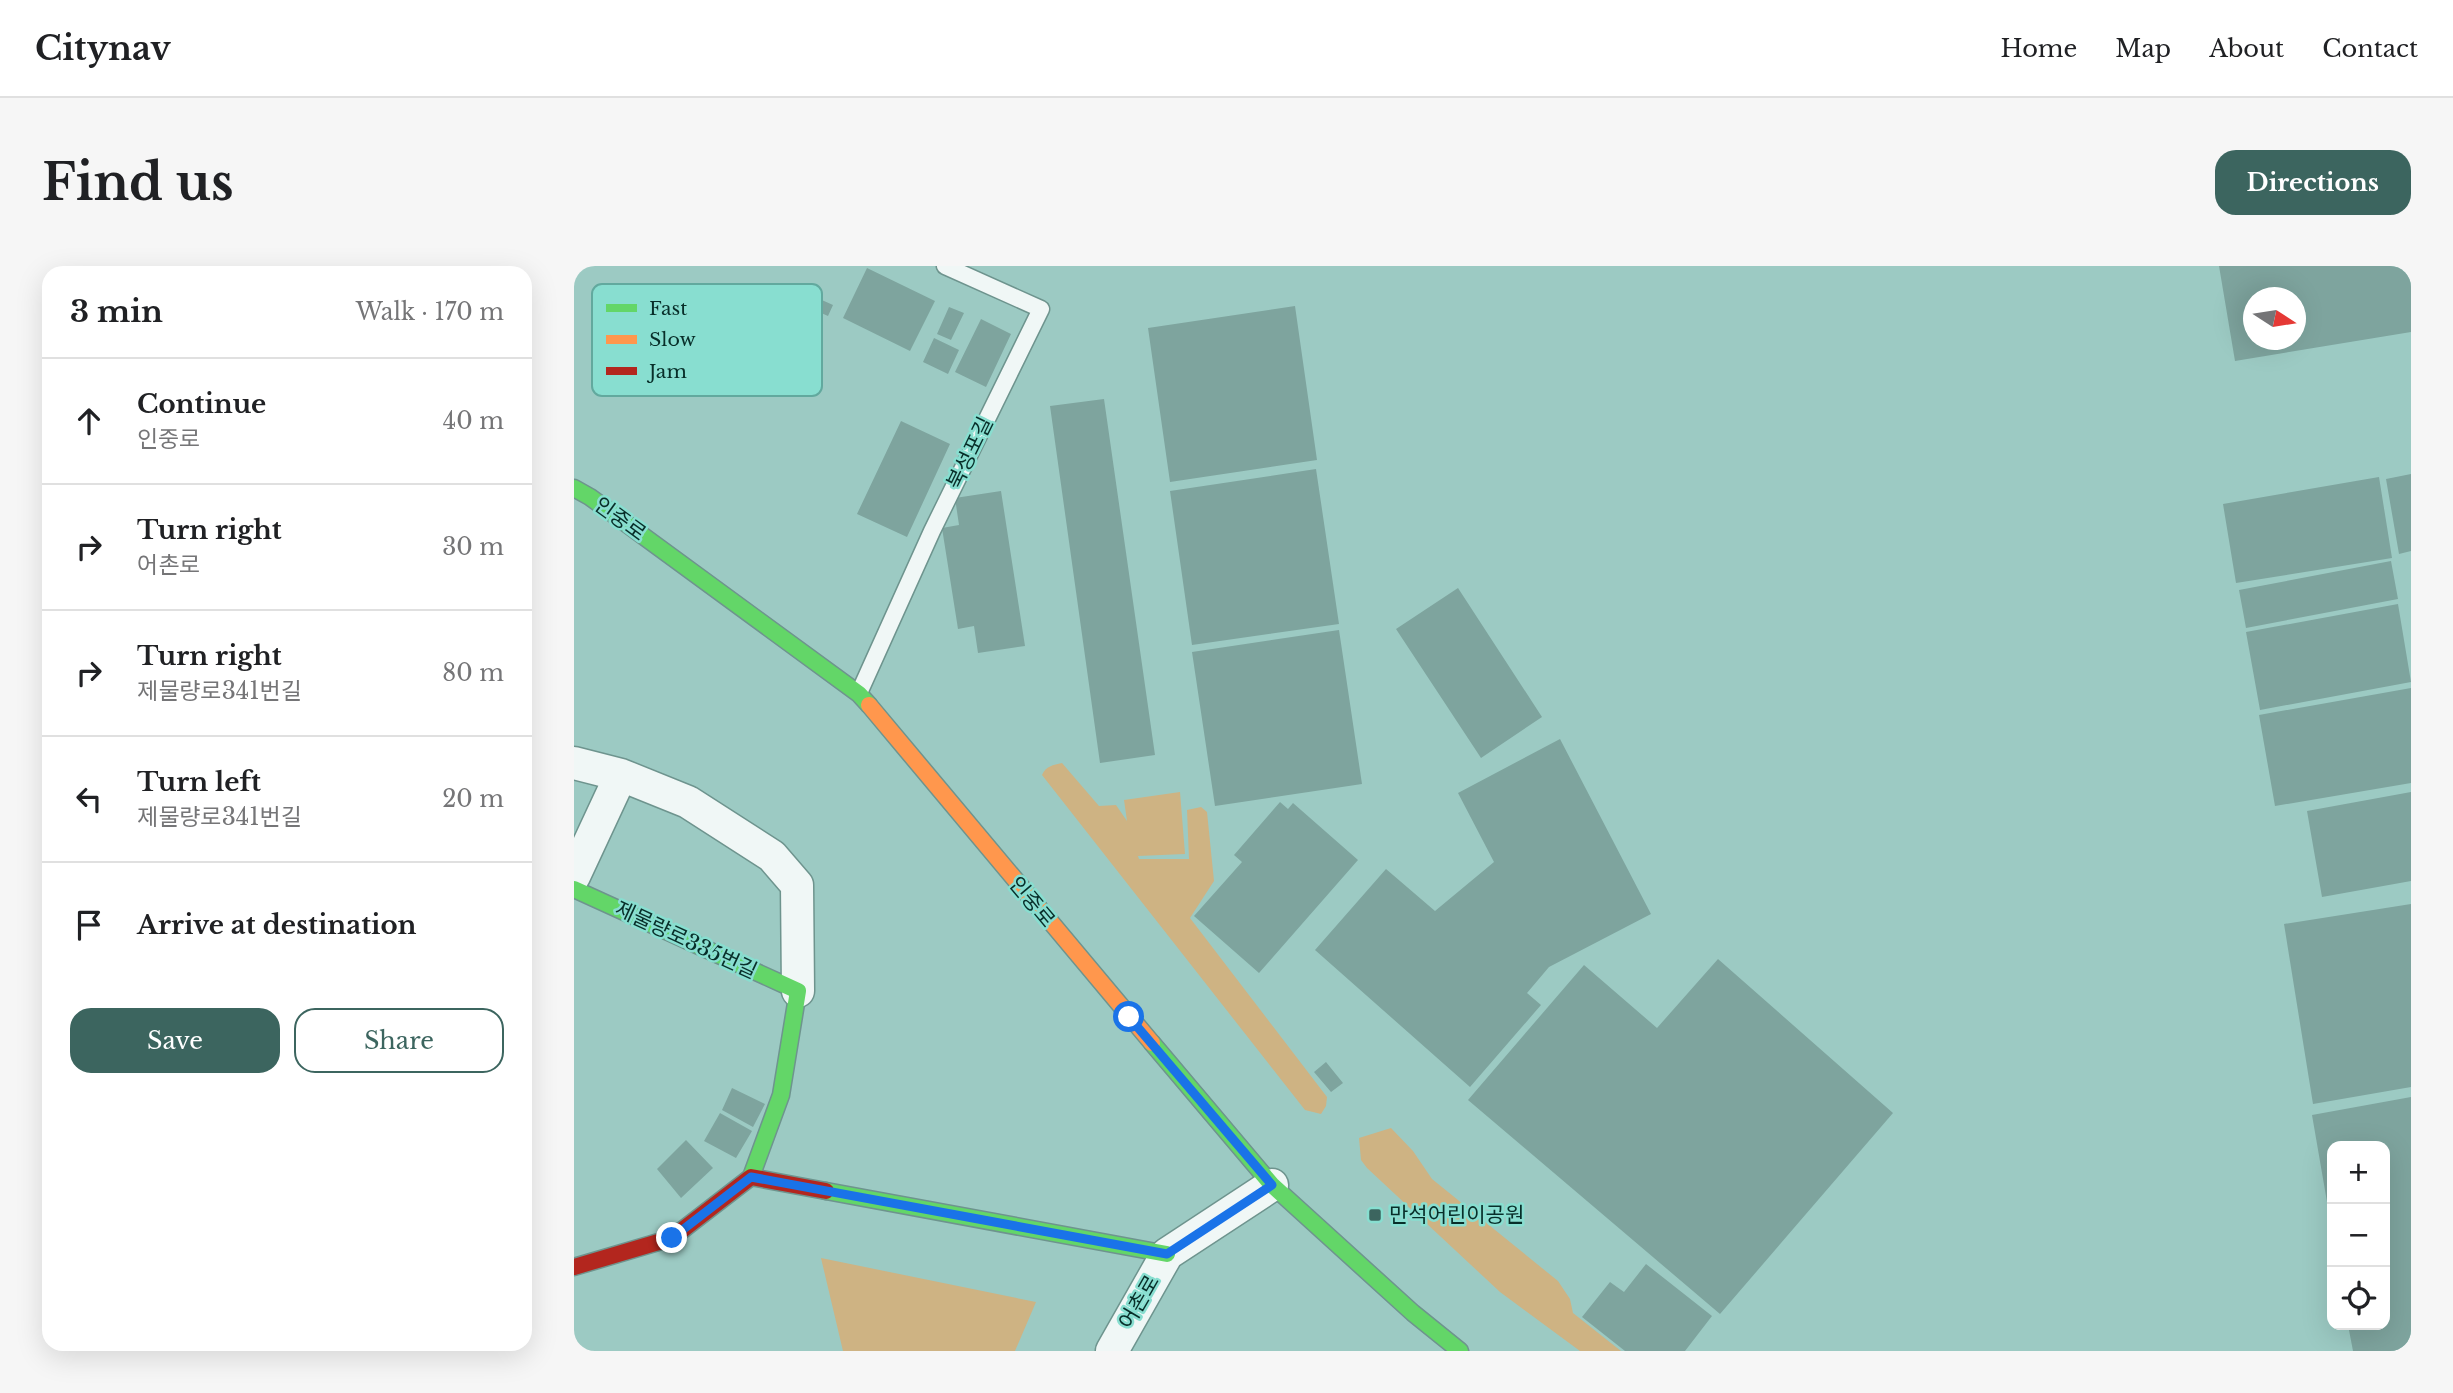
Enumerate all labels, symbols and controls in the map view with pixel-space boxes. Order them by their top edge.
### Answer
text: Citynav [35,28,171,69]
text: Home [2001,34,2077,63]
text: Map [2115,34,2171,63]
text: About [2209,34,2284,63]
text: Contact [2322,34,2418,63]
button: Directions [2215,150,2411,215]
text: Find us [42,152,234,213]
legend [592,284,822,396]
north arrow [2243,287,2306,350]
text: 3 min [70,293,163,330]
text: Fast [649,297,688,320]
text: Walk · 170 m [356,298,504,326]
text: Slow [649,328,696,351]
text: Jam [646,360,687,383]
text: Continue [137,388,266,420]
icon: ahead [70,402,108,440]
text: 40 m [443,407,504,435]
street label: 북성포길 [941,413,999,493]
text: 인중로 [137,425,200,453]
street label: 인중로 [589,491,651,547]
text: Turn right [137,514,282,546]
icon: right [70,528,108,566]
text: 30 m [442,533,504,561]
text: 어촌로 [137,551,200,579]
text: Turn right [137,640,282,672]
icon: right [70,654,108,692]
text: 80 m [442,659,504,687]
text: 제물량로341번길 [137,677,302,705]
text: Turn left [137,766,261,798]
icon: left [70,780,108,818]
text: 20 m [442,785,504,813]
text: 제물량로341번길 [137,803,302,831]
street label: 인중로 [1003,871,1061,933]
street label: 제물량로335번길 [611,896,761,984]
icon: arrive [70,906,108,944]
text: Arrive at destination [137,909,417,941]
route start [1113,1001,1144,1032]
button: Save [70,1008,280,1073]
button: Share [294,1008,504,1073]
map controls [2327,1141,2390,1330]
button: + [2327,1141,2390,1204]
place label: 만석어린이공원 [1389,1202,1524,1228]
button: − [2327,1204,2390,1267]
marker: 만석어린이공원 [1367,1207,1383,1223]
route end [656,1222,687,1253]
button: locate [2327,1267,2390,1330]
street label: 어촌로 [1113,1270,1165,1334]

